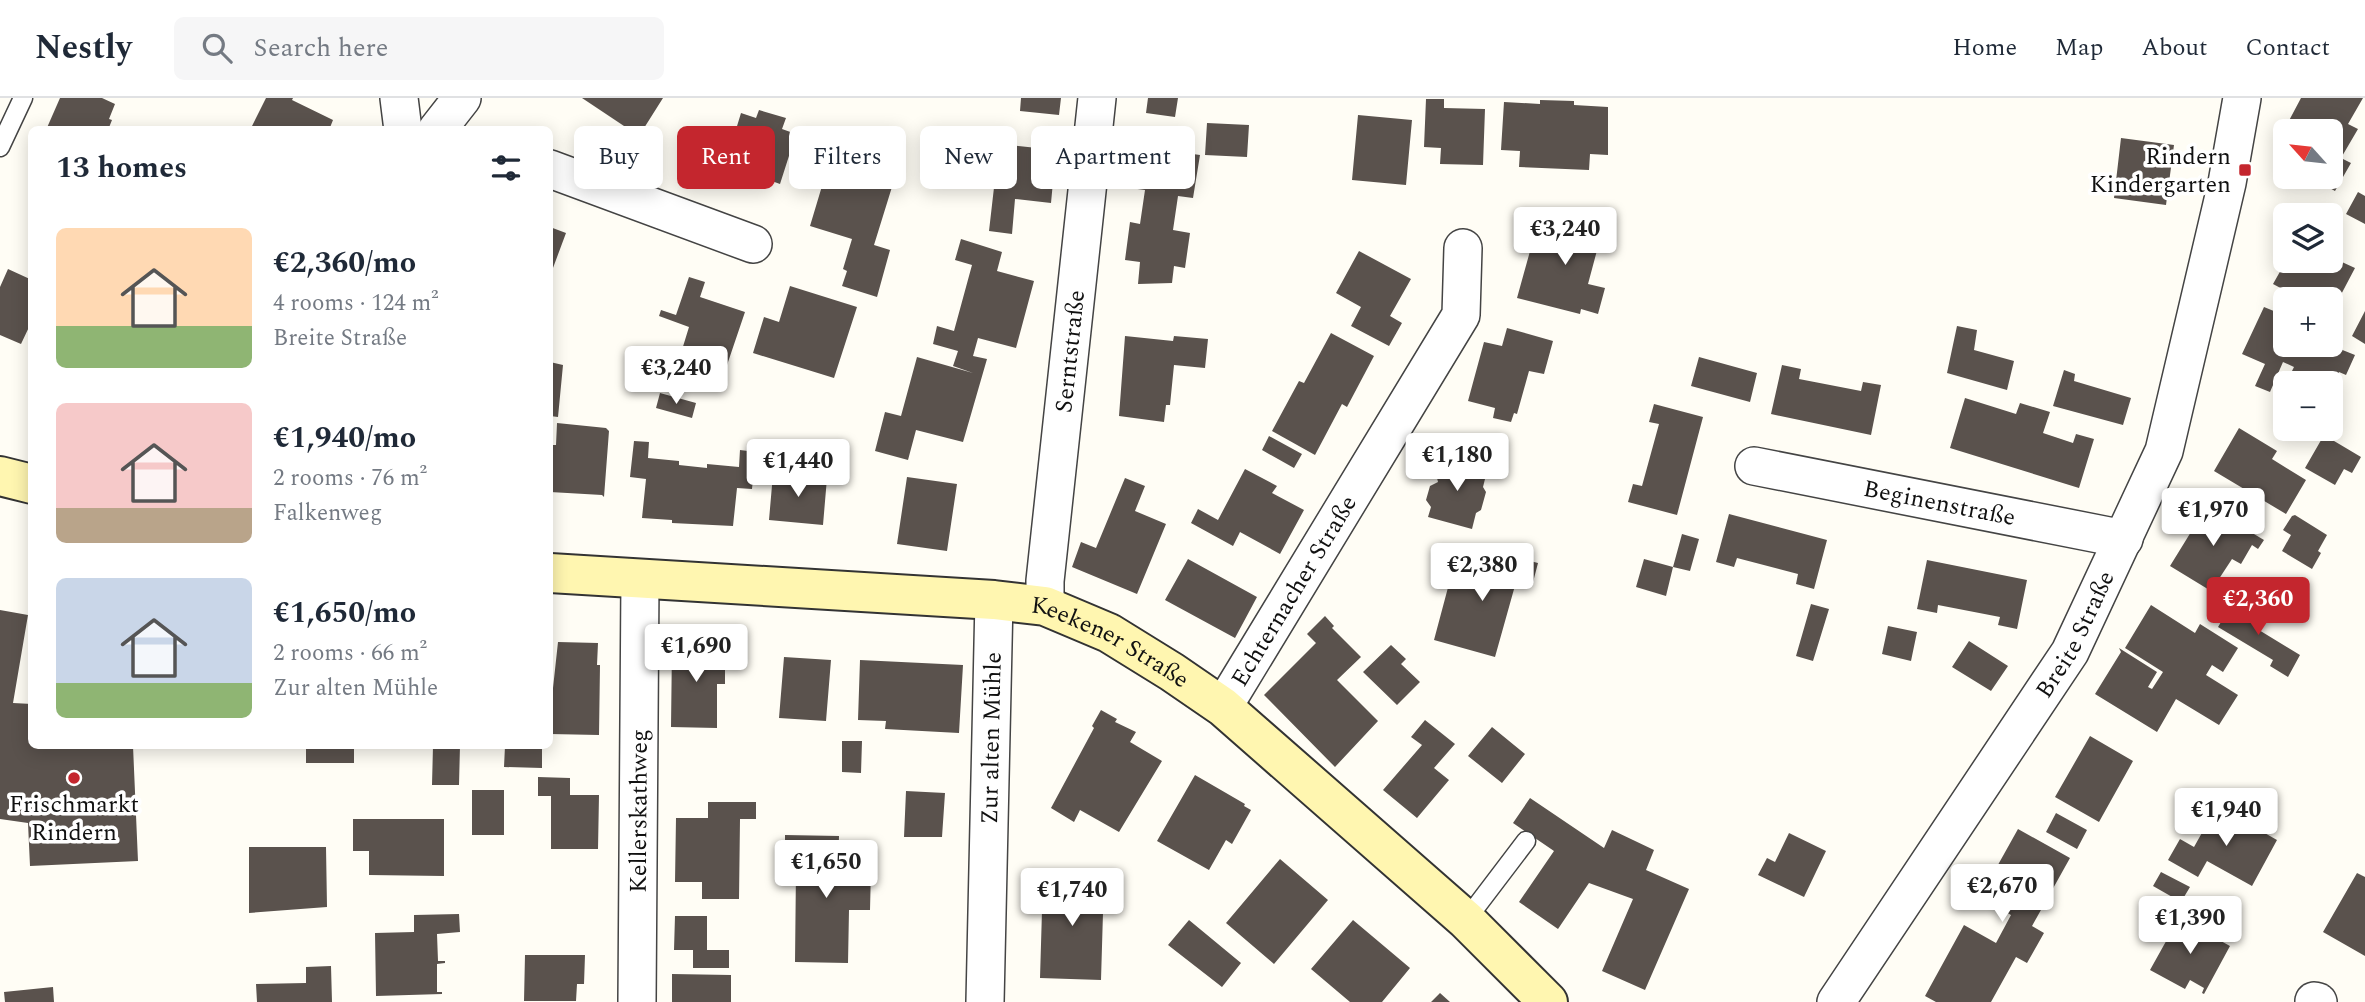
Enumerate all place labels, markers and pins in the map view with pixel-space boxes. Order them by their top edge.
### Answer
place label: Rindern Kindergarten [2090,139,2231,203]
marker: Rindern Kindergarten [2237,162,2253,178]
pin: €3,240 [1508,208,1622,267]
pin: €3,240 [619,346,733,406]
pin: €1,180 [1400,434,1514,493]
pin: €1,440 [741,440,855,499]
pin: €1,970 [2156,489,2270,548]
pin: €2,380 [1425,544,1539,603]
pin: €2,360 [2201,578,2315,637]
pin: €1,690 [639,624,753,684]
marker: Frischmarkt Rindern [66,770,82,786]
place label: Frischmarkt Rindern [9,787,139,851]
pin: €1,940 [2169,788,2283,848]
pin: €1,650 [769,840,883,900]
pin: €2,670 [1945,864,2059,924]
pin: €1,740 [1015,868,1129,928]
pin: €1,390 [2133,896,2247,956]

